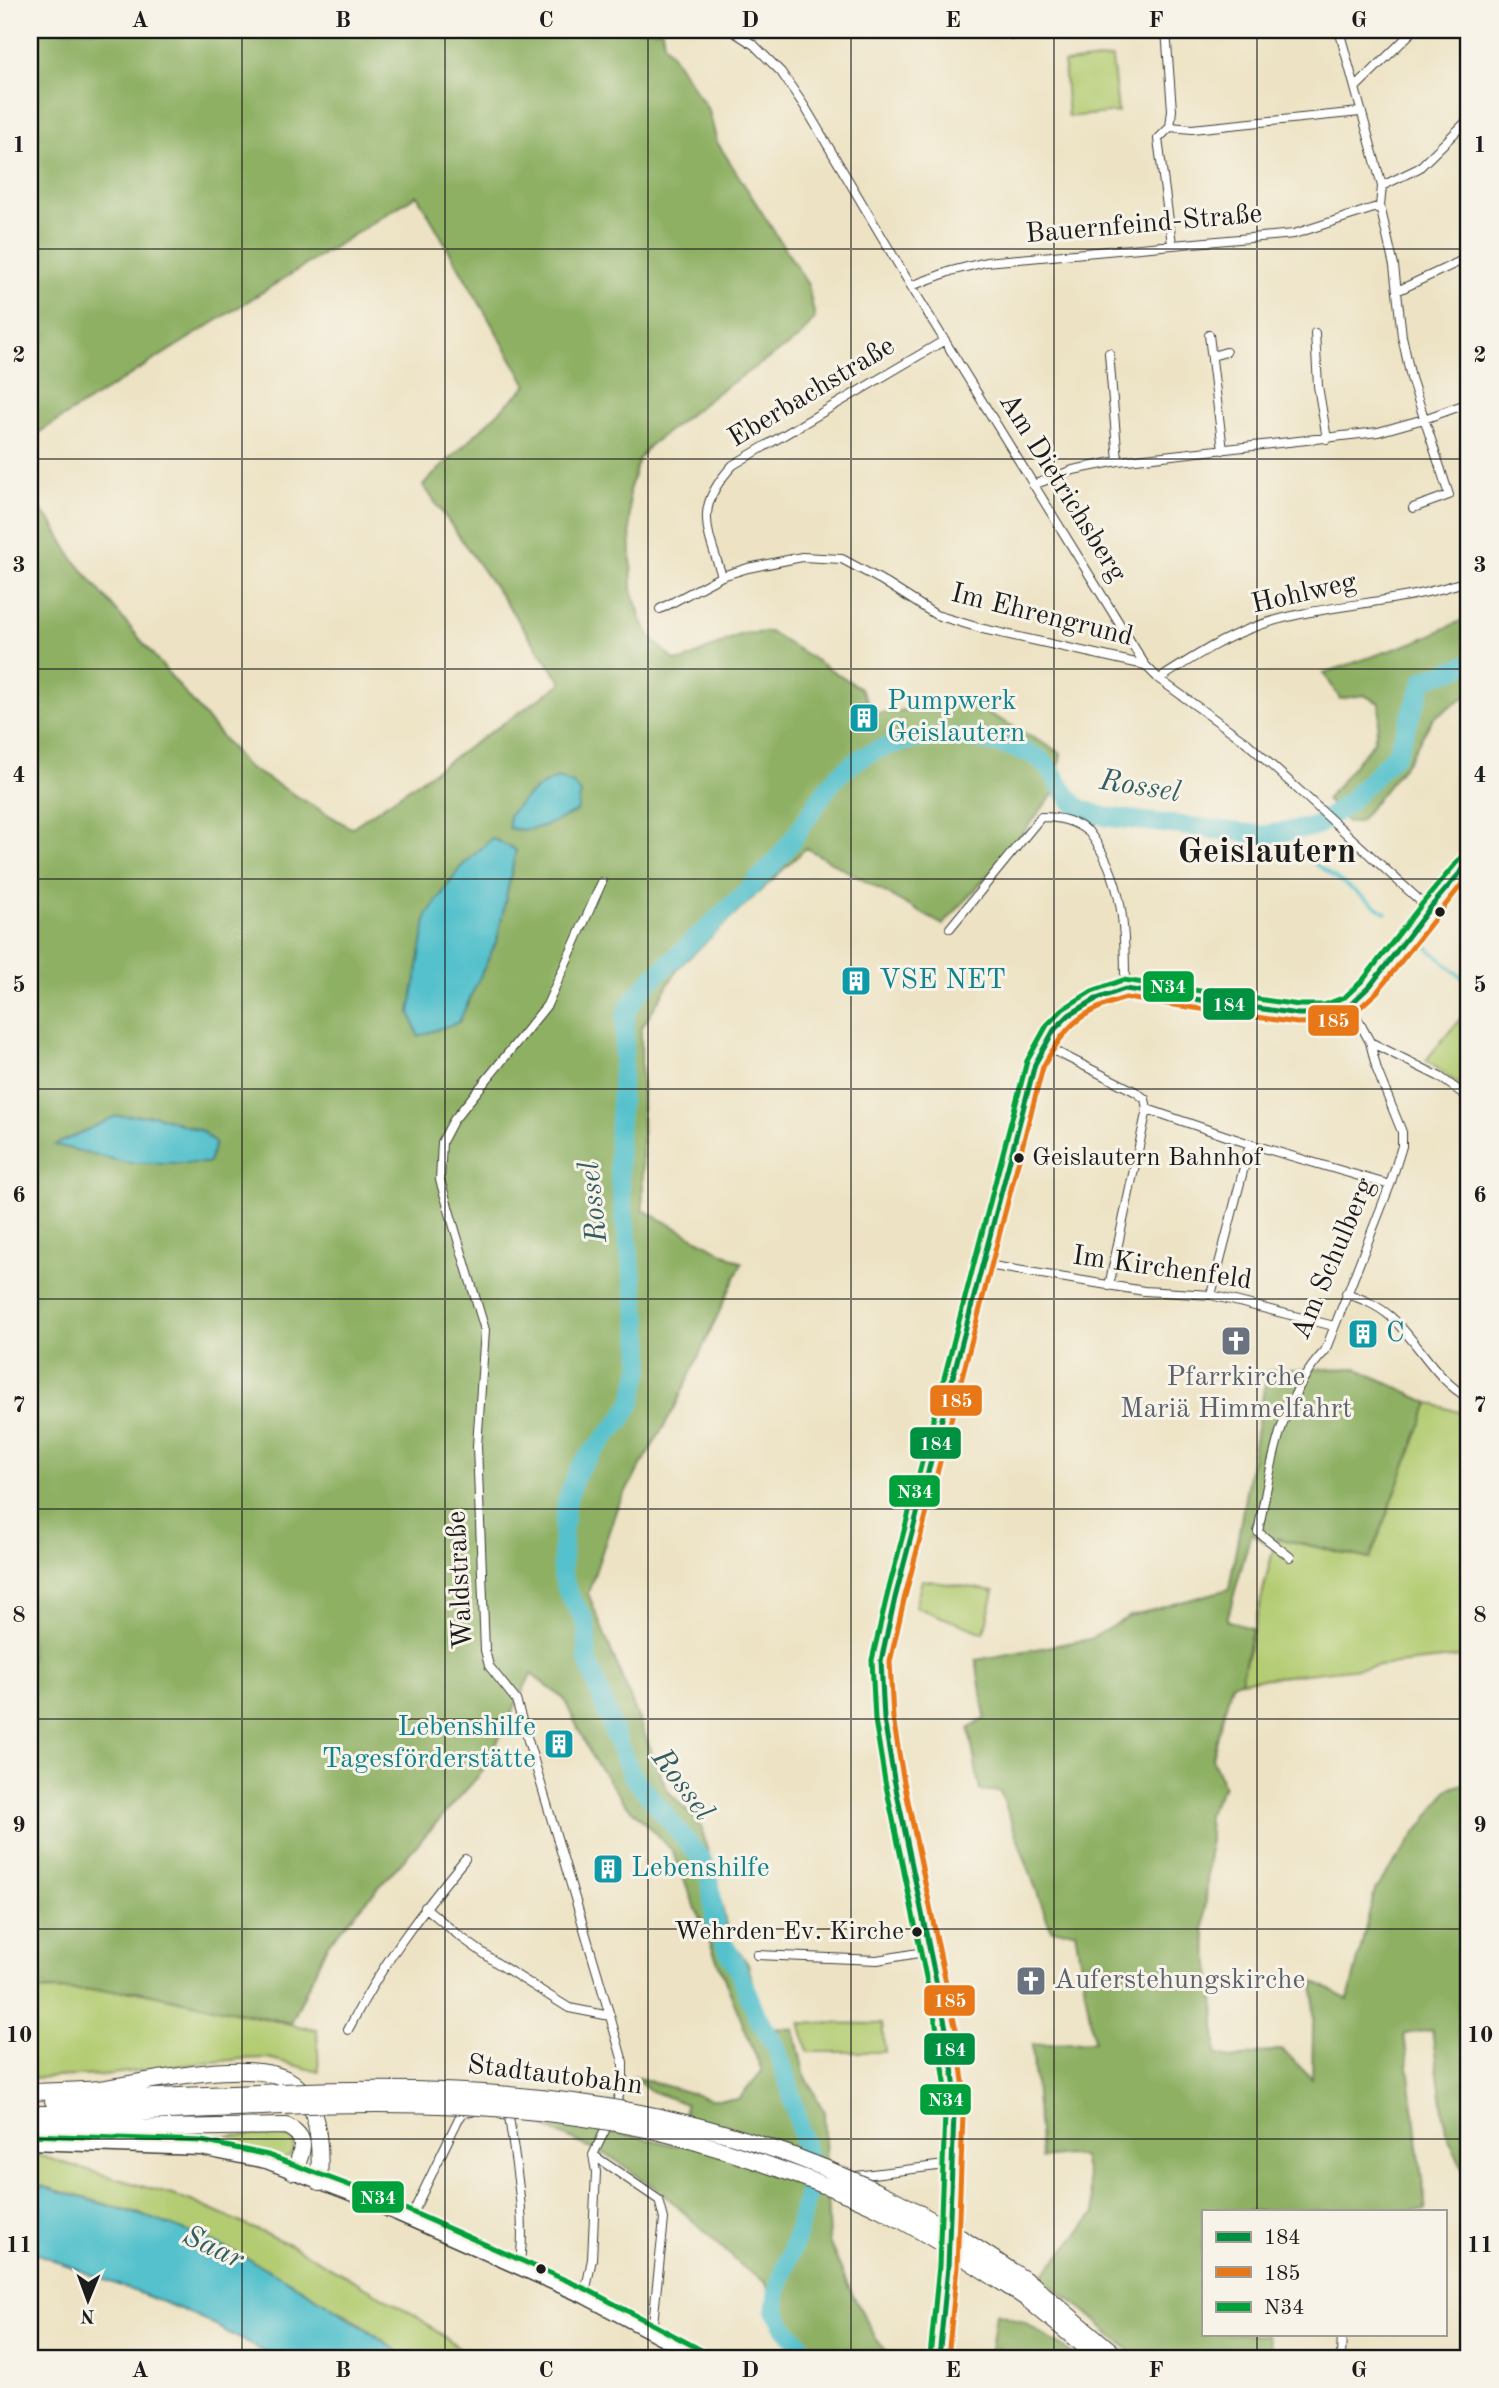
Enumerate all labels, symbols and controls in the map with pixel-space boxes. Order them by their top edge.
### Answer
text: A [131,9,149,32]
text: B [335,9,351,32]
text: C [538,9,554,32]
text: D [741,9,759,32]
text: E [945,9,961,32]
text: F [1148,9,1164,32]
text: G [1351,9,1367,32]
text: 1 [12,134,26,157]
text: 1 [1473,134,1487,157]
street label: Bauernfeind-Straße [1025,201,1263,249]
street label: Eberbachstraße [724,332,900,454]
text: 2 [12,344,26,367]
text: 2 [1473,344,1487,367]
street label: Am Dietrichsberg [993,389,1131,587]
text: 3 [12,554,26,577]
text: 3 [1473,554,1487,577]
street label: Hohlweg [1249,568,1359,620]
street label: Im Ehrengrund [948,580,1136,652]
place label: Pumpwerk Geislautern [887,688,1025,748]
building icon: Pumpwerk Geislautern [847,701,881,735]
text: 4 [12,764,26,787]
text: 4 [1473,764,1487,787]
water label: Rossel [1096,766,1183,808]
district label: Geislautern [1178,835,1356,870]
unlabelled marker [1433,905,1447,919]
building icon: VSE NET [839,964,873,998]
place label: VSE NET [879,967,1006,995]
line badge: N34 [1142,970,1195,1003]
text: 5 [12,974,26,997]
text: 5 [1473,974,1487,997]
text: N34 [1150,979,1186,998]
line badge: 184 [1202,987,1256,1021]
text: 184 [1212,997,1246,1016]
line badge: 185 [1307,1004,1360,1037]
text: 185 [1316,1013,1350,1032]
place label: Geislautern Bahnhof [1032,1145,1264,1171]
marker: Geislautern Bahnhof [1012,1151,1026,1165]
water label: Rossel [575,1160,613,1245]
street label: Am Schulberg [1287,1174,1381,1344]
text: 6 [12,1184,26,1207]
text: 6 [1473,1184,1487,1207]
street label: Im Kirchenfeld [1070,1243,1254,1295]
building icon: C [1346,1317,1380,1351]
place label: C [1386,1320,1405,1348]
church icon: Pfarrkirche Mariä Himmelfahrt [1219,1324,1253,1358]
place label: Pfarrkirche Mariä Himmelfahrt [1120,1364,1352,1424]
line badge: 185 [929,1384,983,1417]
text: 185 [939,1393,973,1412]
text: 7 [12,1394,26,1417]
text: 7 [1473,1394,1487,1417]
line badge: 184 [909,1426,962,1460]
text: 184 [919,1436,953,1455]
line badge: N34 [888,1474,941,1508]
text: N34 [897,1484,933,1503]
street label: Waldstraße [443,1510,479,1650]
text: 8 [12,1604,26,1627]
text: 8 [1473,1604,1487,1627]
place label: Lebenshilfe Tagesförderstätte [322,1714,536,1774]
building icon: Lebenshilfe Tagesförderstätte [542,1727,576,1761]
water label: Rossel [645,1743,719,1827]
text: 9 [12,1814,26,1837]
text: 9 [1473,1814,1487,1837]
building icon: Lebenshilfe [591,1852,625,1886]
place label: Lebenshilfe [631,1855,770,1883]
place label: Wehrden Ev. Kirche [674,1919,904,1945]
marker: Wehrden Ev. Kirche [910,1925,924,1939]
church icon: Auferstehungskirche [1014,1964,1048,1998]
place label: Auferstehungskirche [1054,1967,1305,1995]
line badge: 185 [923,1984,976,2017]
text: 185 [933,1993,967,2012]
text: 10 [6,2024,32,2047]
text: 10 [1467,2024,1493,2047]
line badge: 184 [923,2032,976,2066]
text: 184 [933,2042,967,2061]
street label: Stadtautobahn [466,2051,644,2101]
line badge: N34 [919,2083,972,2116]
text: N34 [928,2092,964,2111]
line badge: N34 [351,2180,405,2214]
text: N34 [360,2190,396,2209]
legend [1202,2210,1446,2336]
water label: Saar [178,2221,249,2276]
text: 184 [1264,2228,1301,2249]
text: 11 [6,2234,32,2257]
text: 11 [1467,2234,1493,2257]
unlabelled marker [534,2262,548,2276]
text: 185 [1264,2264,1301,2285]
north arrow [52,2266,122,2336]
text: N34 [1264,2298,1305,2319]
text: N [80,2305,95,2324]
text: A [131,2359,149,2382]
text: B [335,2359,351,2382]
text: C [538,2359,554,2382]
text: D [741,2359,759,2382]
text: E [945,2359,961,2382]
text: F [1148,2359,1164,2382]
text: G [1351,2359,1367,2382]

